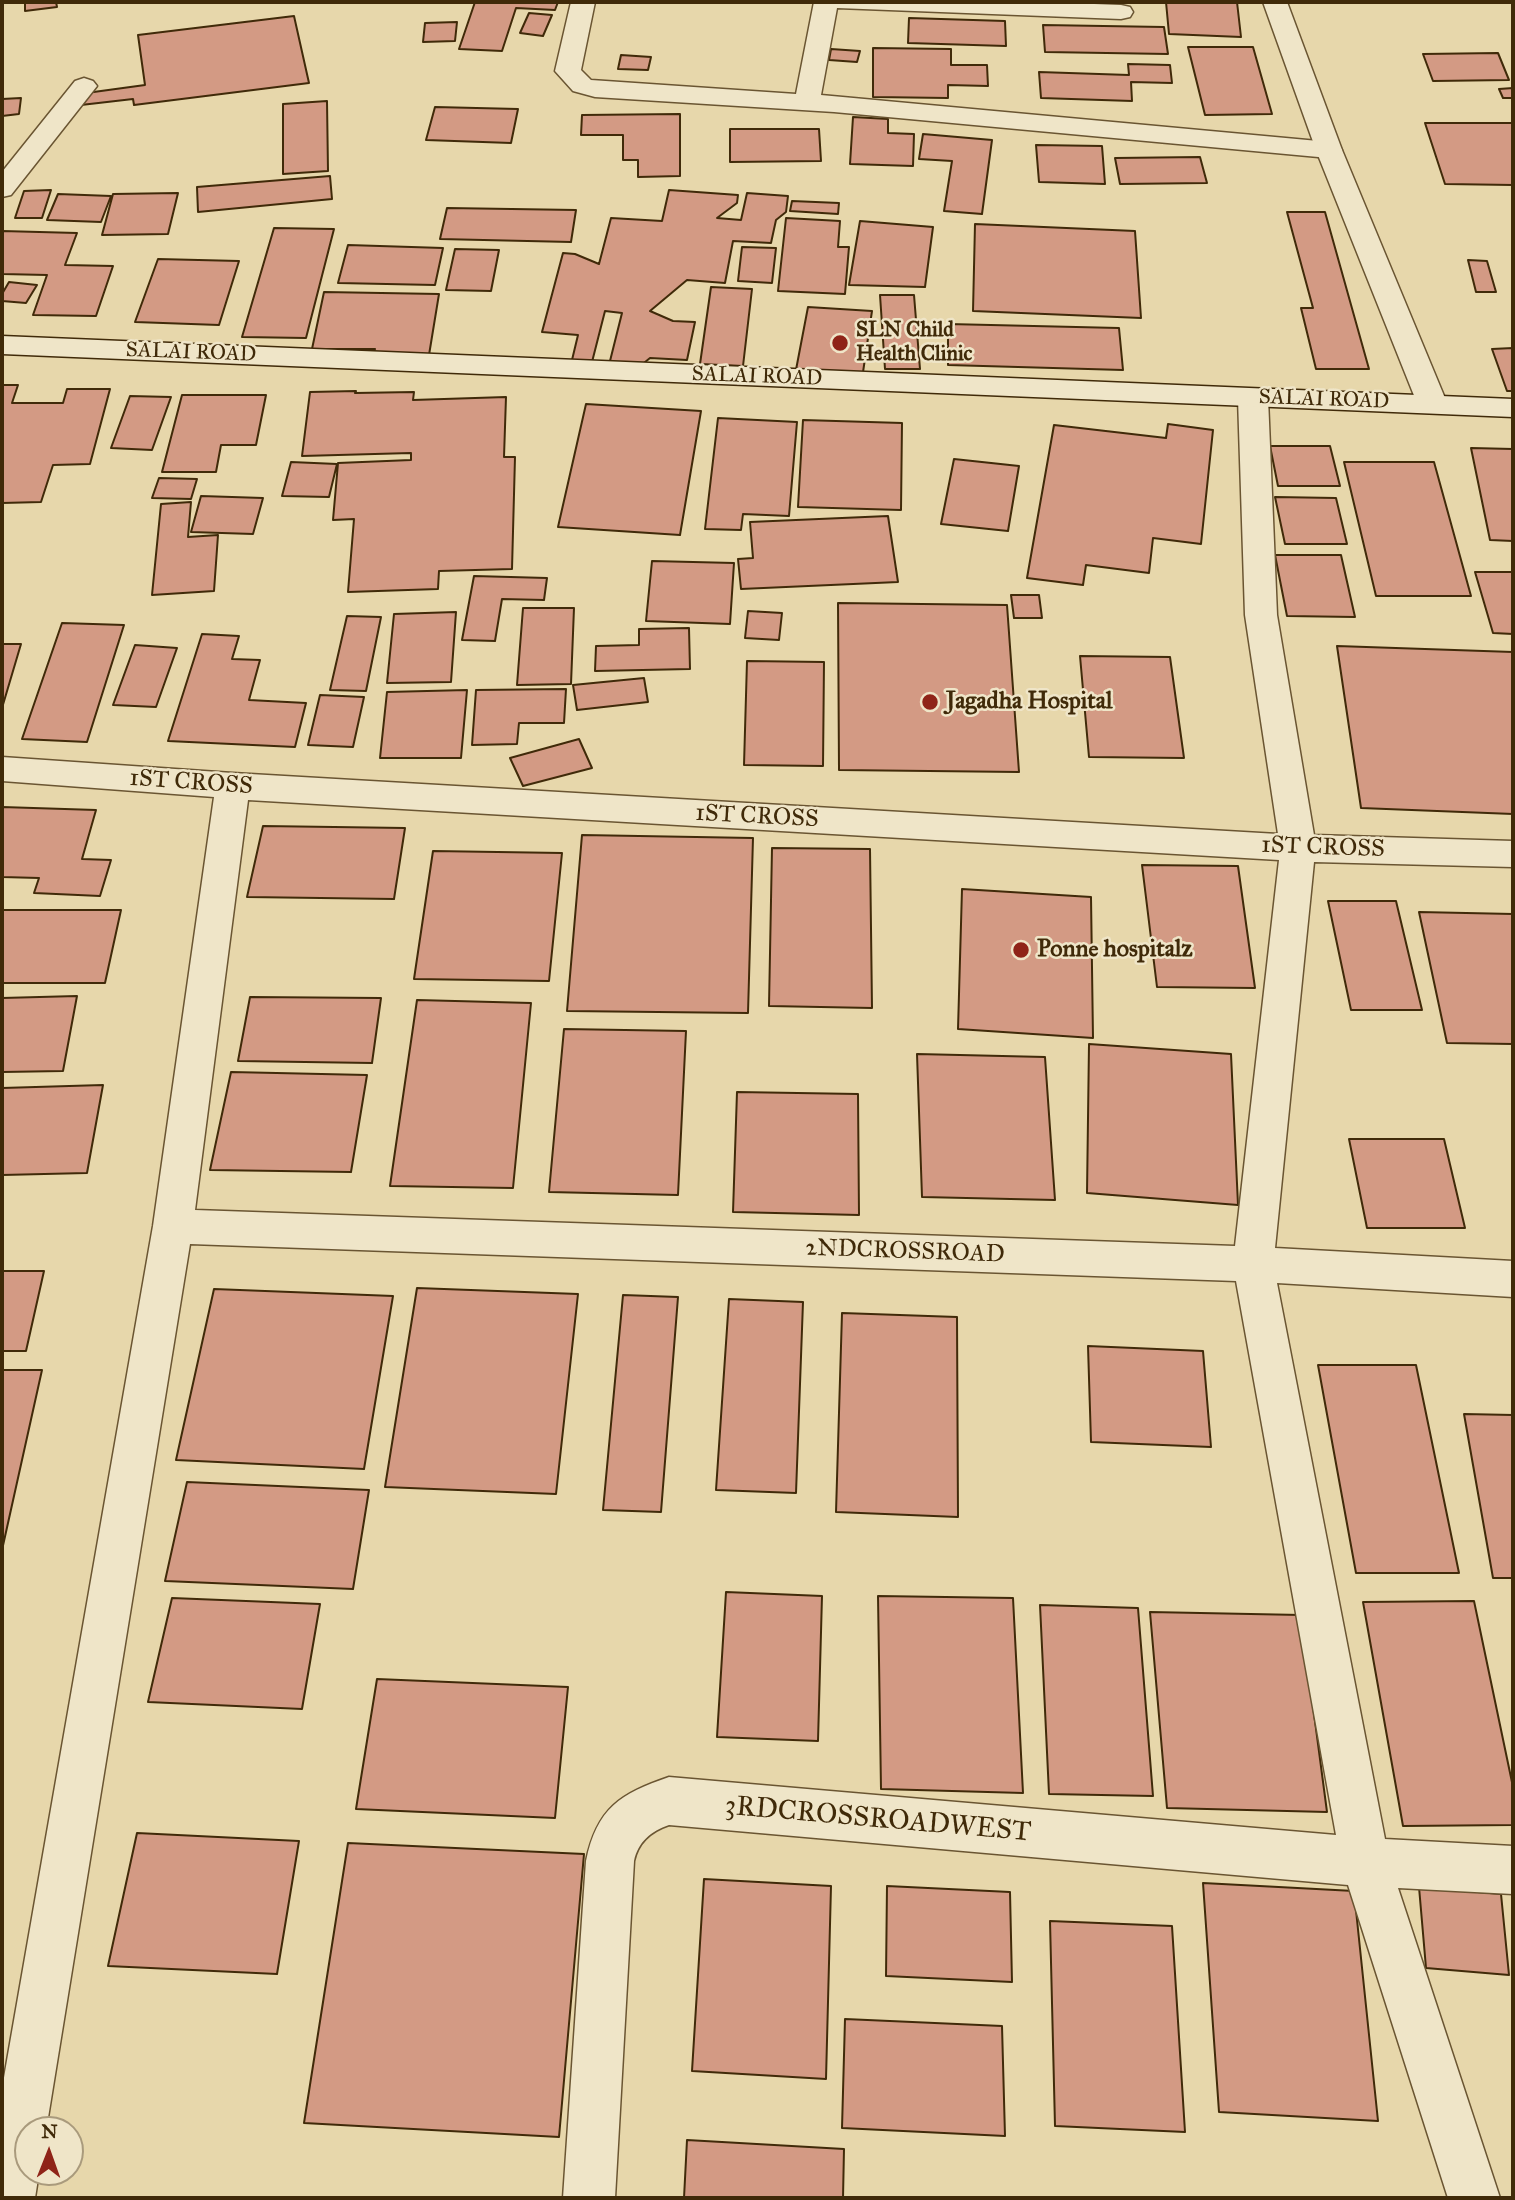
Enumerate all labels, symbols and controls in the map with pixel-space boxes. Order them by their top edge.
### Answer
place label: SLN Child Health Clinic [856,318,972,368]
marker: SLN Child Health Clinic [830,333,850,353]
street label: SALAI ROAD [125,338,257,368]
street label: SALAI ROAD [691,362,823,392]
street label: SALAI ROAD [1258,385,1390,415]
place label: Jagadha Hospital [946,688,1112,716]
marker: Jagadha Hospital [920,692,940,712]
street label: 1ST CROSS [128,764,254,802]
street label: 1ST CROSS [695,799,819,835]
street label: 1ST CROSS [1261,831,1385,865]
place label: Ponne hospitalz [1037,936,1193,964]
marker: Ponne hospitalz [1011,940,1031,960]
street label: 2NDCROSSROAD [805,1234,1005,1270]
street label: 3RDCROSSROADWEST [723,1790,1033,1850]
north arrow [14,2116,84,2186]
text: N [41,2120,58,2143]

